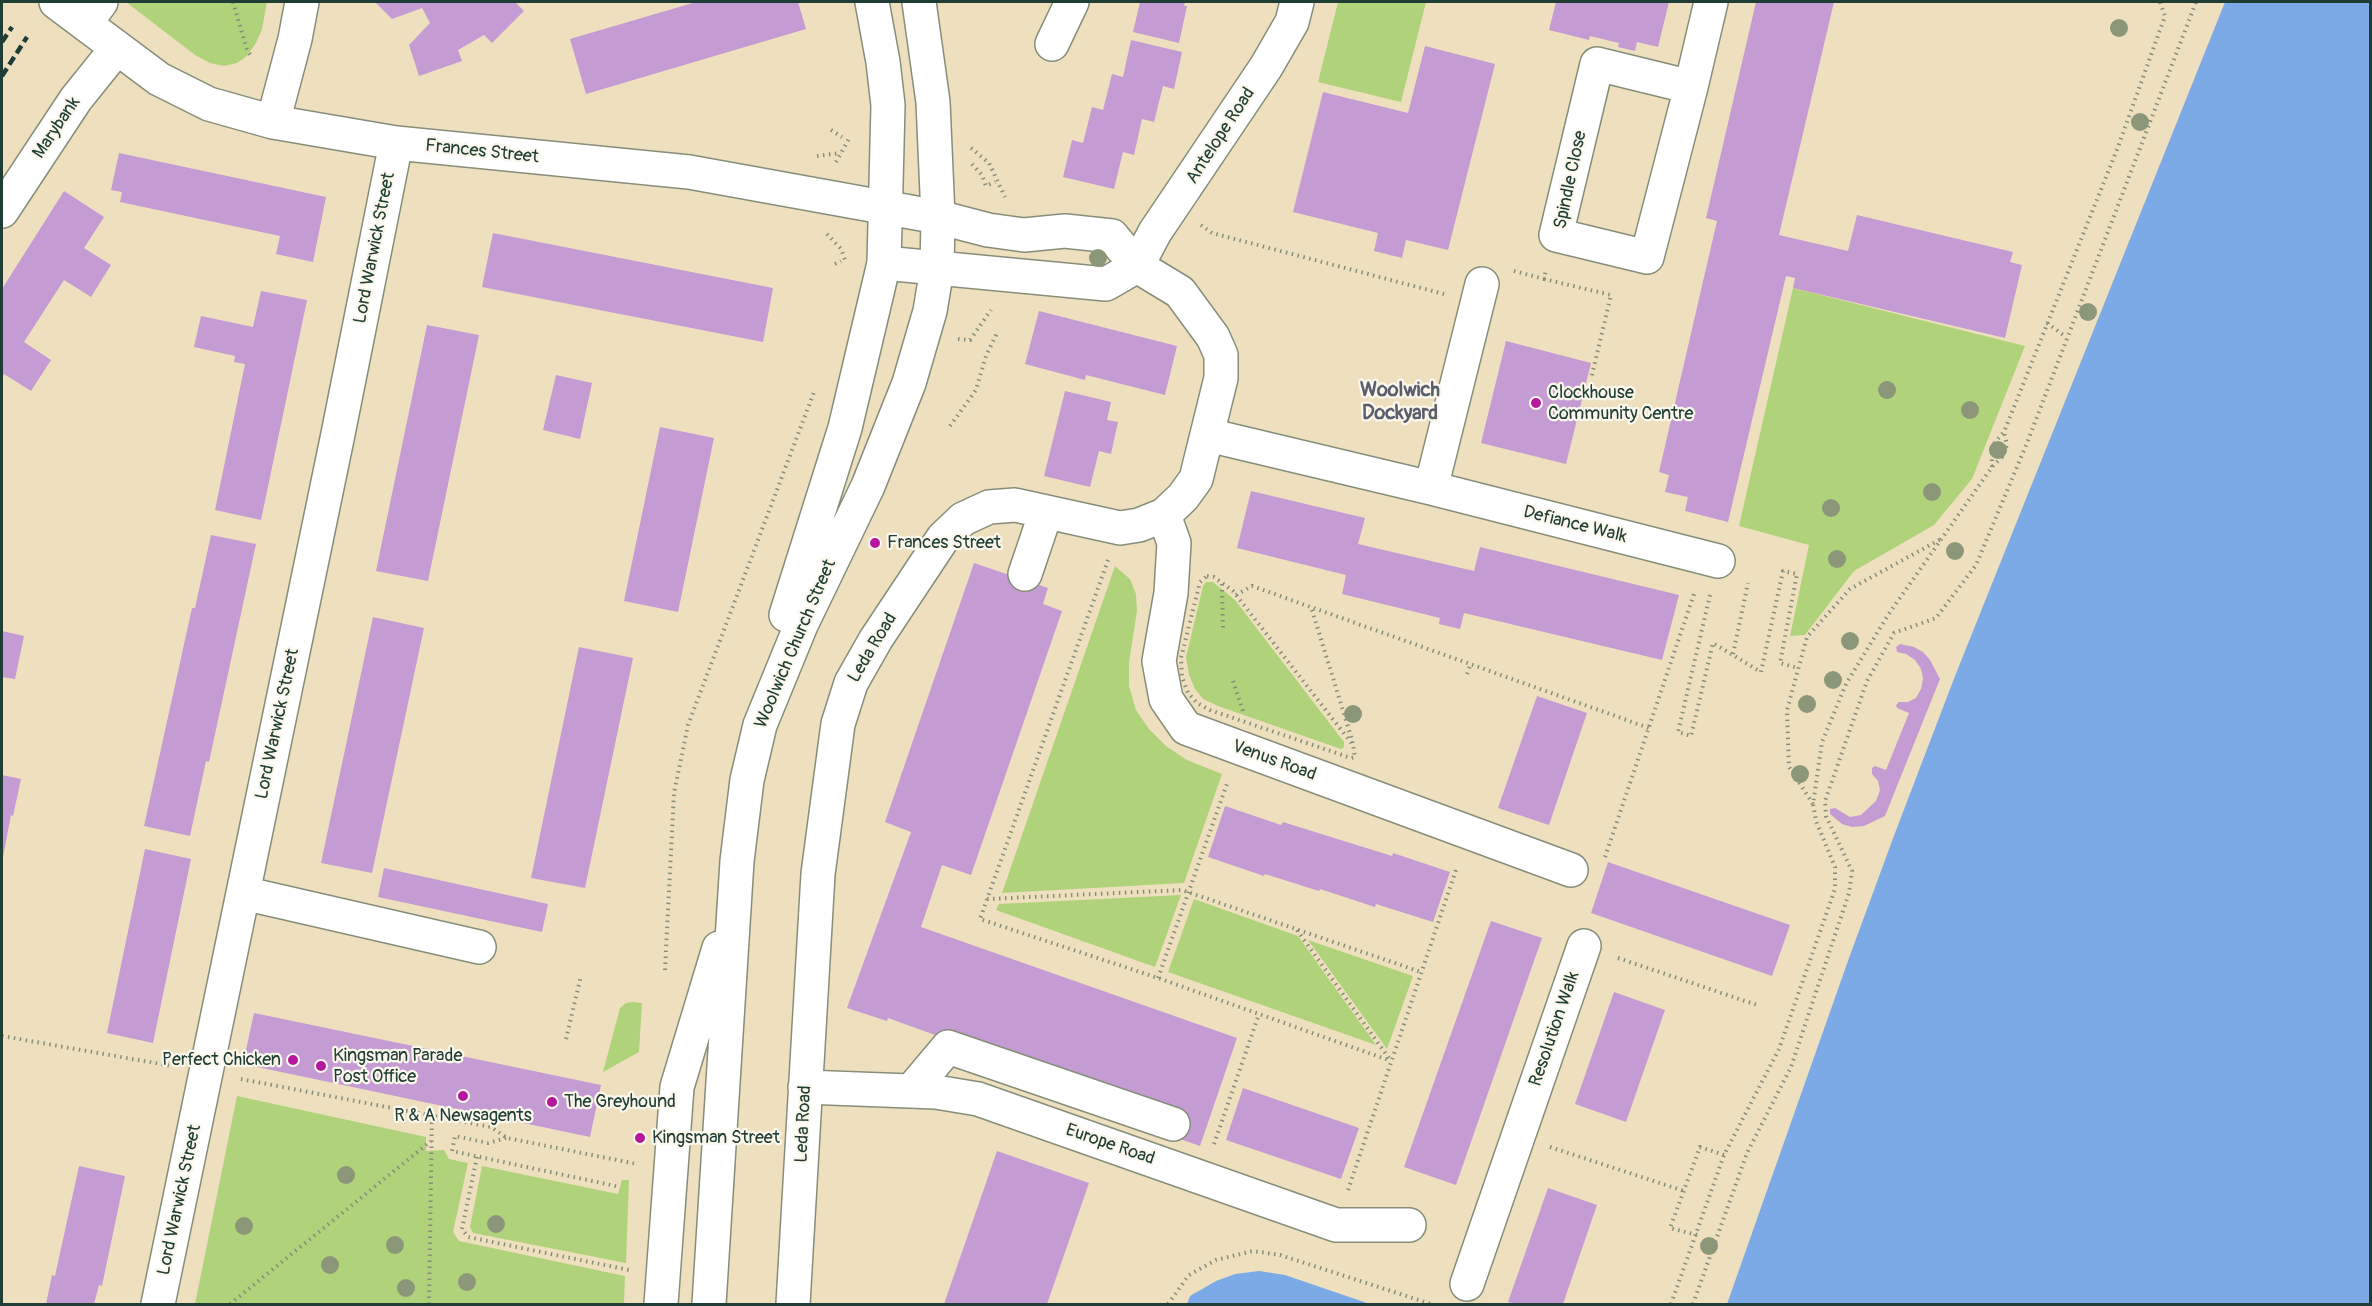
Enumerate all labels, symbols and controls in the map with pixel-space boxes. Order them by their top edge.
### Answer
street label: Antelope Road [1182,84,1260,188]
street label: Marybank [29,93,85,163]
street label: Spindle Close [1550,129,1592,231]
street label: Frances Street [424,135,540,169]
street label: Lord Warwick Street [350,171,400,325]
district label: Woolwich Dockyard [1360,379,1440,426]
place label: Clockhouse Community Centre [1548,382,1693,424]
marker: Clockhouse Community Centre [1529,396,1543,410]
street label: Defiance Walk [1521,502,1629,548]
place label: Frances Street [887,532,1001,554]
marker: Frances Street [868,536,882,550]
street label: Woolwich Church Street [751,556,841,732]
street label: Leda Road [844,609,902,687]
street label: Lord Warwick Street [251,647,305,801]
street label: Venus Road [1229,736,1319,786]
street label: Resolution Walk [1525,969,1585,1089]
place label: Kingsman Parade Post Office [333,1045,462,1088]
place label: Perfect Chicken [162,1049,281,1071]
marker: Perfect Chicken [286,1053,300,1067]
marker: Kingsman Parade Post Office [314,1059,328,1073]
street label: Leda Road [791,1085,817,1163]
marker: R & A Newsagents [456,1089,470,1103]
place label: The Greyhound [564,1091,676,1113]
marker: The Greyhound [545,1095,559,1109]
place label: R & A Newsagents [394,1105,532,1127]
street label: Europe Road [1063,1120,1157,1170]
street label: Lord Warwick Street [153,1123,207,1277]
place label: Kingsman Street [652,1127,780,1149]
marker: Kingsman Street [633,1131,647,1145]

